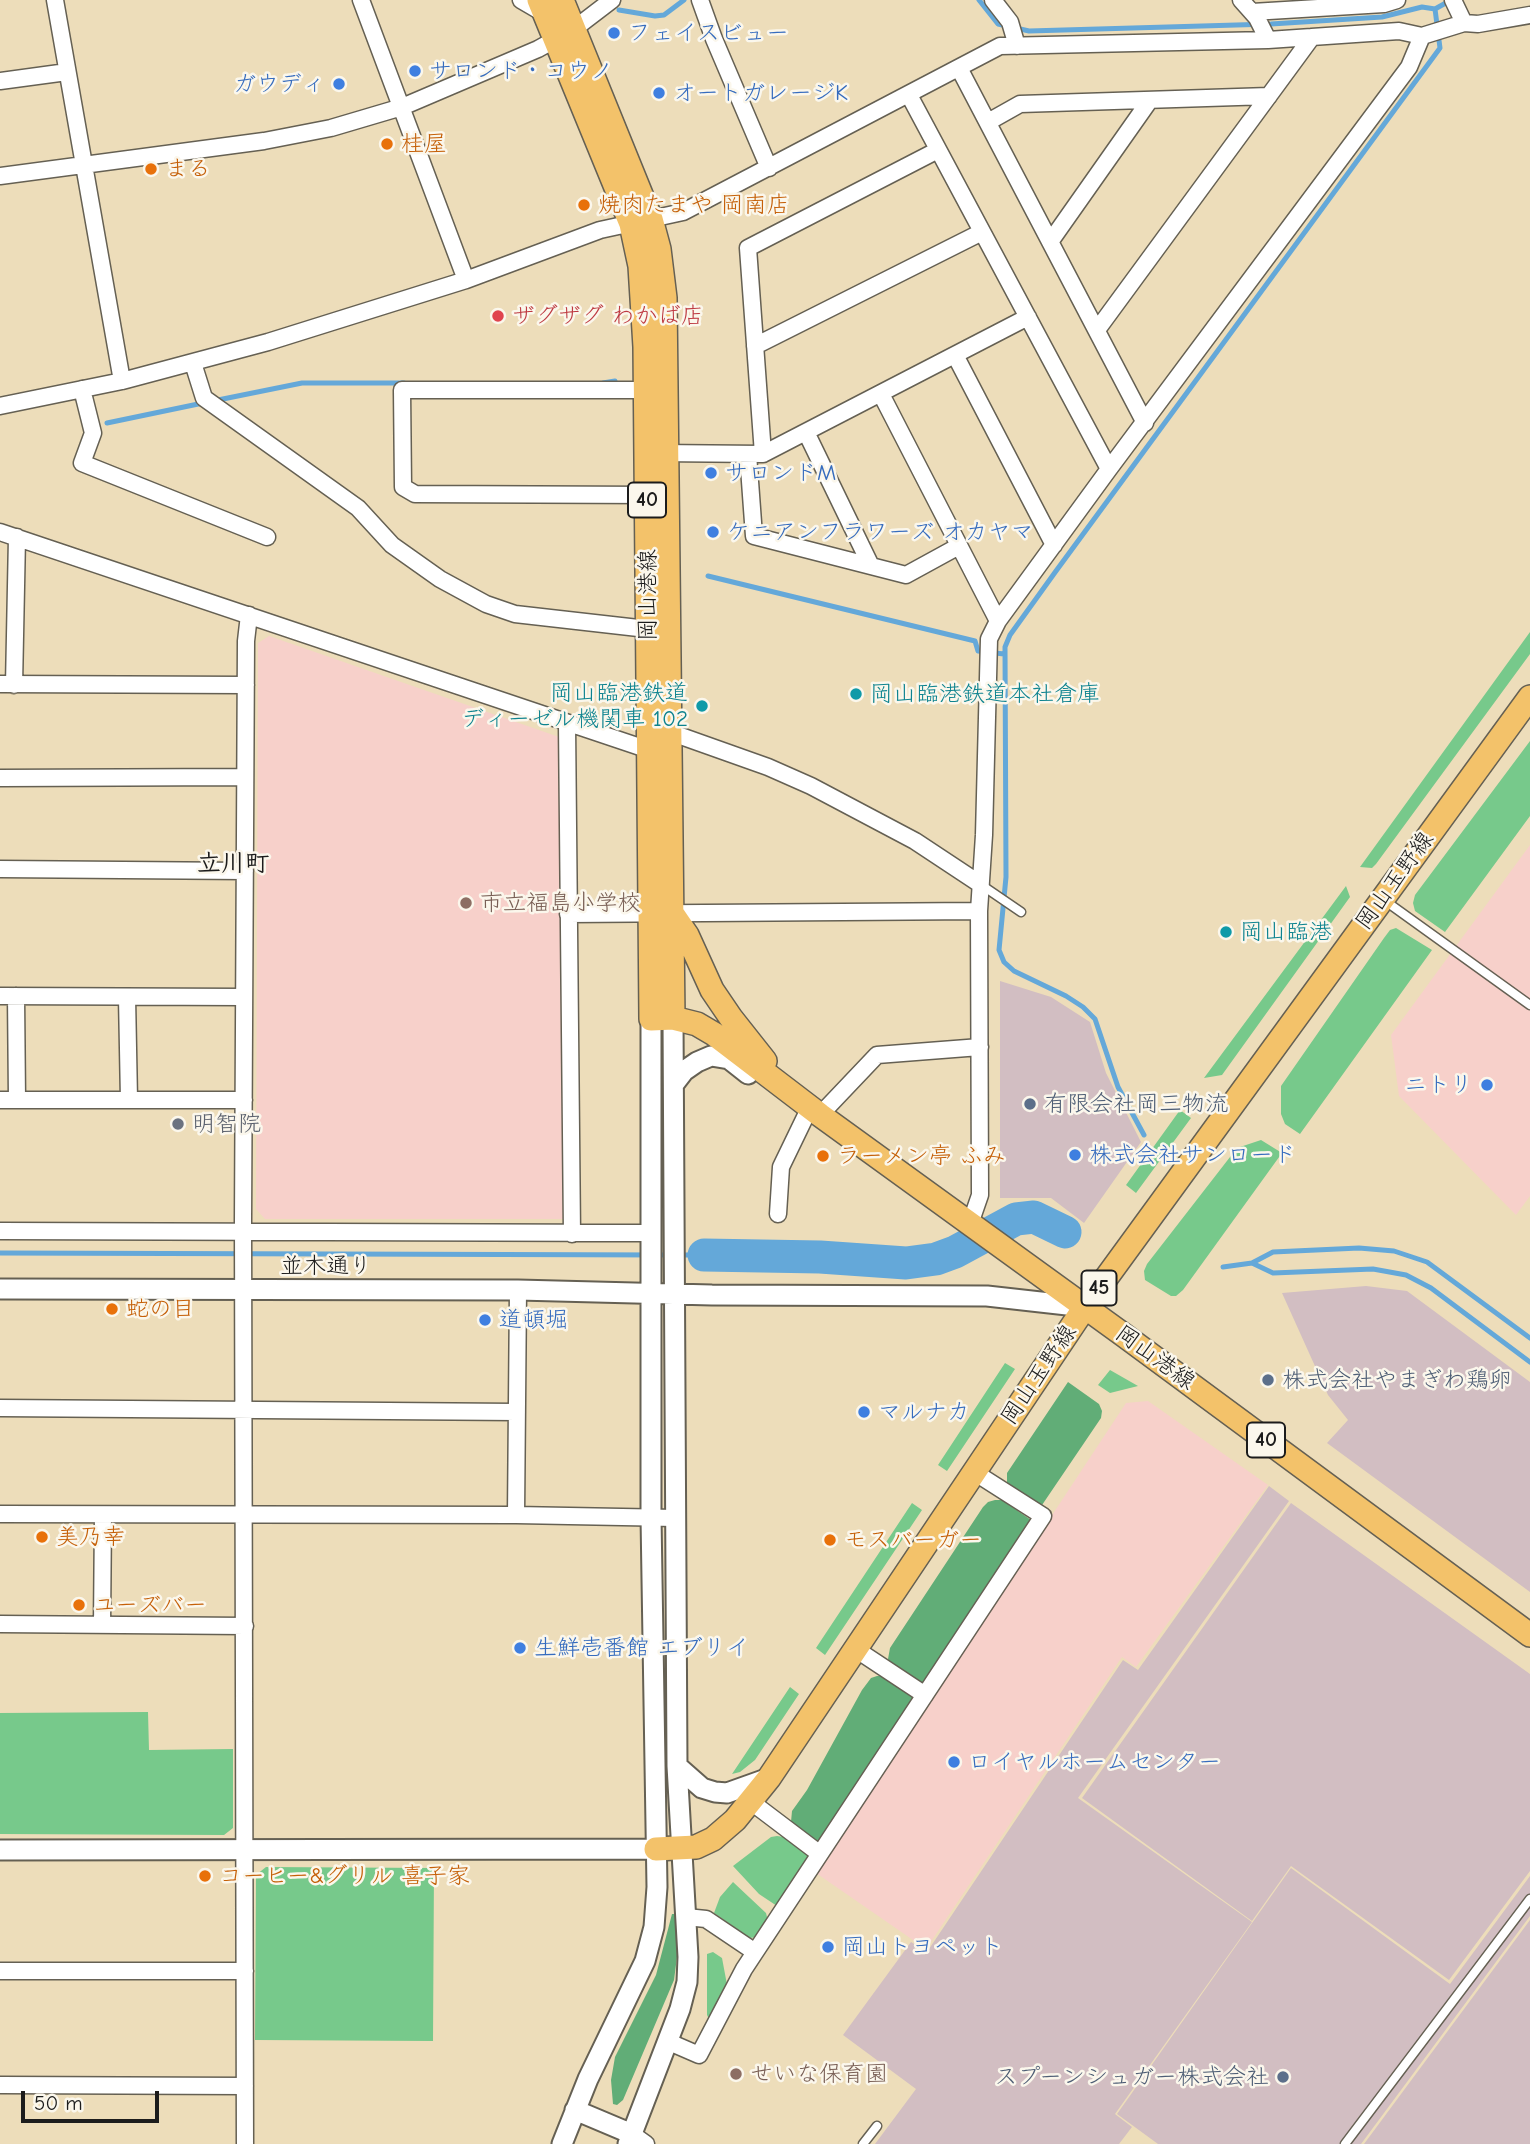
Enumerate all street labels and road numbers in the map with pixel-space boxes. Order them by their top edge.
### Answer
road number: 40 [628,482,666,518]
street label: 岡山港線 [634,549,662,641]
street label: 岡山玉野線 [1350,826,1440,936]
street label: 並木通り [280,1252,372,1280]
road number: 45 [1082,1270,1116,1306]
street label: 岡山玉野線 [995,1320,1083,1430]
street label: 岡山港線 [1110,1320,1200,1396]
road number: 40 [1247,1422,1285,1458]

